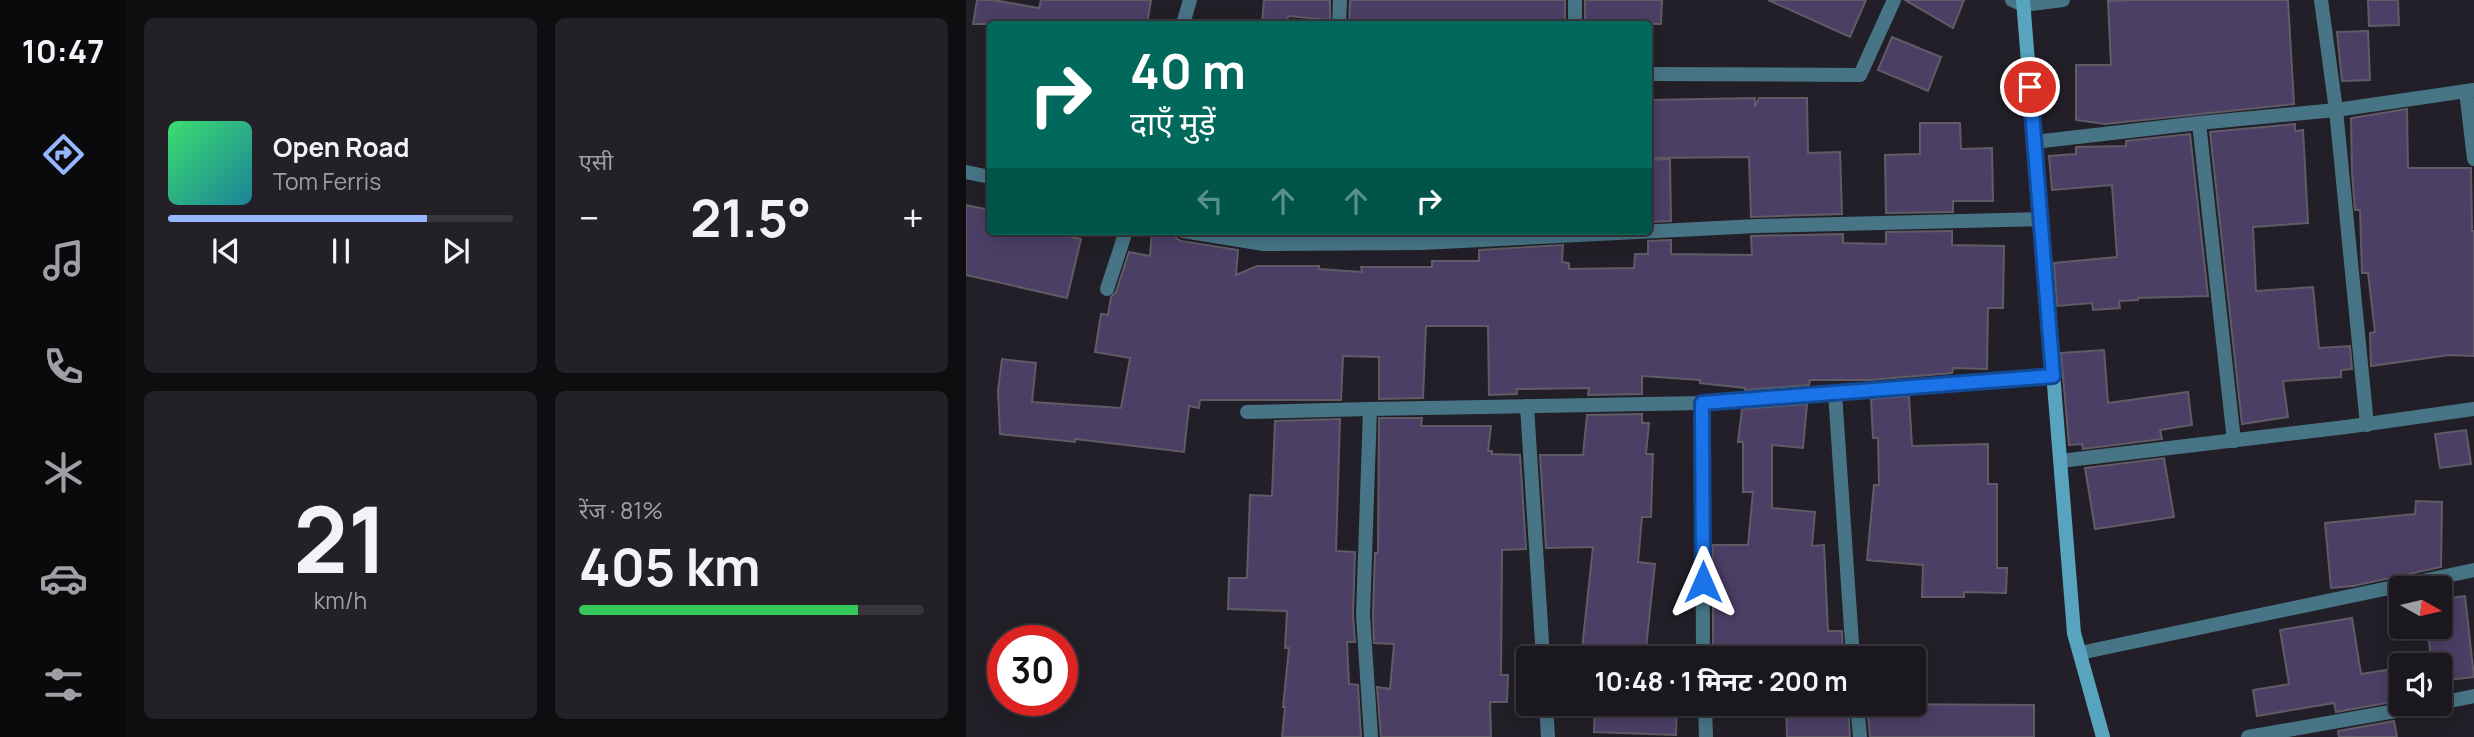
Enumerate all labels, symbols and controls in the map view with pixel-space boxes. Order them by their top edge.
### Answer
text: 10:47 [22,29,104,73]
text: 40 m [1130,37,1246,104]
icon: right [1015,49,1106,140]
pin [2000,57,2060,117]
icon: arrive [2011,68,2049,106]
text: दाएँ मुड़ें [1130,101,1216,145]
text: Open Road [273,129,409,165]
icon: directions [39,130,88,179]
text: एसी [579,145,613,177]
text: Tom Ferris [273,165,381,197]
text: 21.5° [690,182,811,253]
icon: left [1191,182,1229,220]
icon: ahead [1264,182,1302,220]
icon: ahead [1337,182,1375,220]
icon: right [1410,182,1448,220]
text: − [579,191,600,243]
text: + [902,191,924,243]
icon: previous [207,232,245,270]
icon: pause [322,232,360,270]
icon: next [437,232,475,270]
icon: music [39,236,88,285]
icon: phone [39,342,88,391]
icon: climate [39,448,88,497]
text: 21 [293,476,388,600]
text: रेंज · 81% [579,494,663,526]
text: 405 km [579,531,760,602]
position arrow [1666,545,1740,619]
icon: car [39,554,88,603]
north arrow [2389,576,2452,639]
map controls [2389,576,2452,716]
text: km/h [314,584,367,616]
speed limit sign: 30 [987,625,1078,716]
button: sound [2389,653,2452,716]
icon: filters [39,660,88,709]
text: 10:48 · 1 मिनट · 200 m [1594,663,1848,699]

